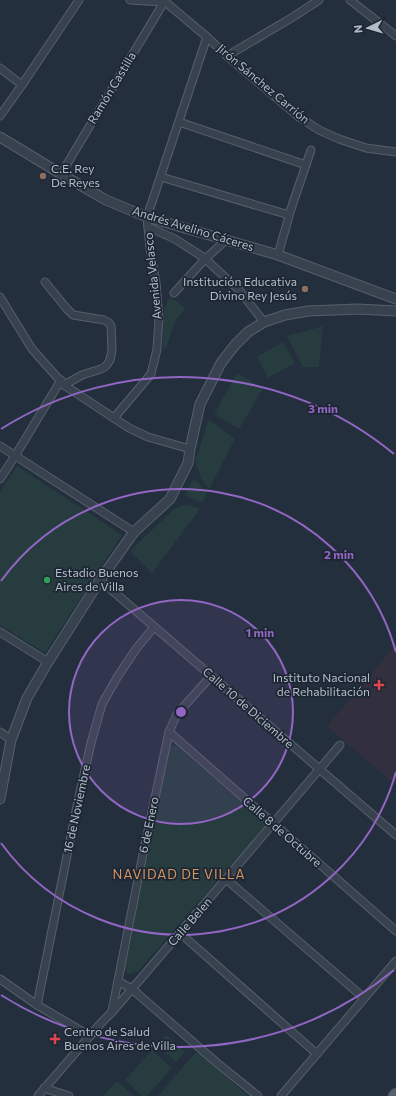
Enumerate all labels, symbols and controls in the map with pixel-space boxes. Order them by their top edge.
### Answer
north arrow [348,8,388,48]
text: N [351,24,364,34]
street label: Jirón Sánchez Carrión [214,41,313,127]
street label: Ramón Castilla [84,49,138,126]
place label: C.E. Rey De Reyes [51,161,100,189]
marker: C.E. Rey De Reyes [38,171,48,181]
street label: Andrés Avelino Cáceres [131,203,256,253]
street label: Avenida Velasco [140,232,164,320]
place label: Institución Educativa Divino Rey Jesús [183,274,297,303]
marker: Institución Educativa Divino Rey Jesús [300,284,310,294]
text: 3 min [308,401,338,415]
text: 2 min [324,547,354,561]
place label: Estadio Buenos Aires de Villa [55,565,138,593]
marker: Estadio Buenos Aires de Villa [42,575,52,585]
text: 1 min [246,625,274,639]
street label: Calle 10 de Diciembre [200,664,297,751]
place label: Instituto Nacional de Rehabilitación [273,670,370,698]
marker: Instituto Nacional de Rehabilitación [373,679,385,691]
centre of rings [174,705,188,719]
street label: 16 de Noviembre [60,763,92,854]
street label: Calle 8 de Octubre [240,793,325,869]
street label: 6 de Enero [135,795,161,854]
district label: NAVIDAD DE VILLA [113,866,245,882]
street label: Calle Belen [164,894,214,948]
place label: Centro de Salud Buenos Aires de Villa [64,1024,176,1052]
marker: Centro de Salud Buenos Aires de Villa [49,1033,61,1045]

